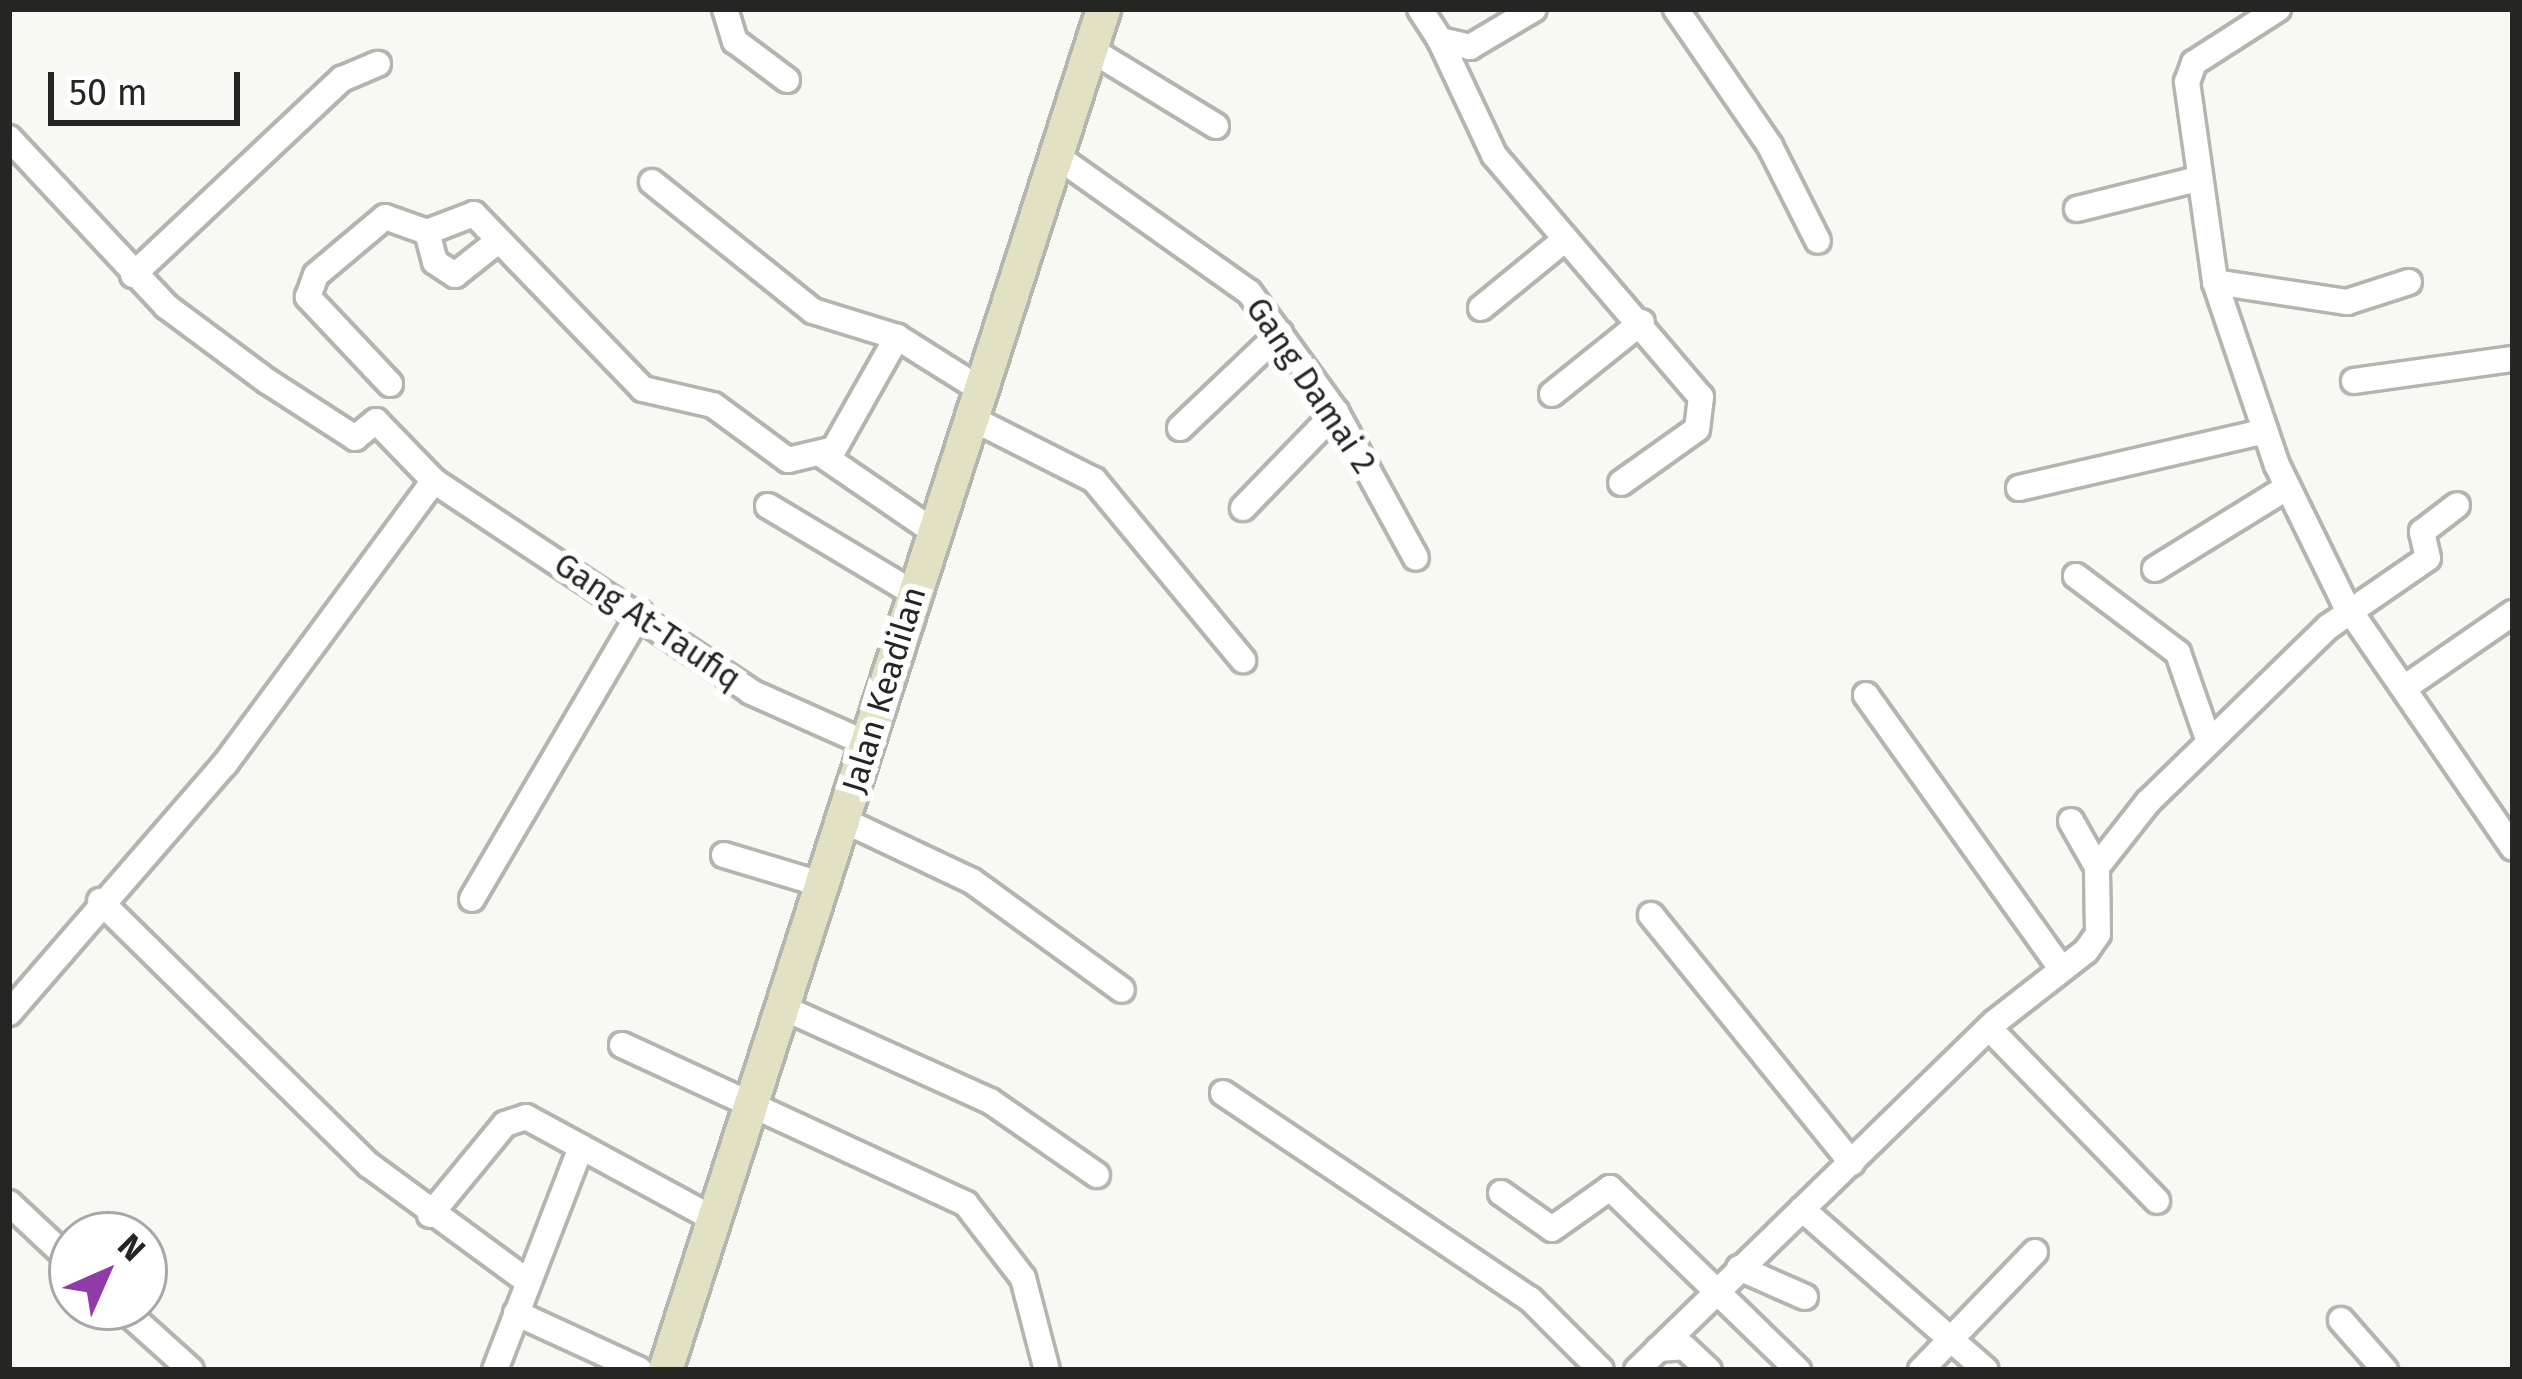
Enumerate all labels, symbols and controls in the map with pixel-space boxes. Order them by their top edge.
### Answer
scale bar [54,48,246,122]
text: 50 m [69,71,148,115]
street label: Gang Damai 2 [1237,291,1383,481]
street label: Gang At-Taufiq [546,545,748,699]
street label: Jalan Keadilan [835,582,935,798]
north arrow [48,1211,168,1331]
text: N [109,1226,153,1270]

